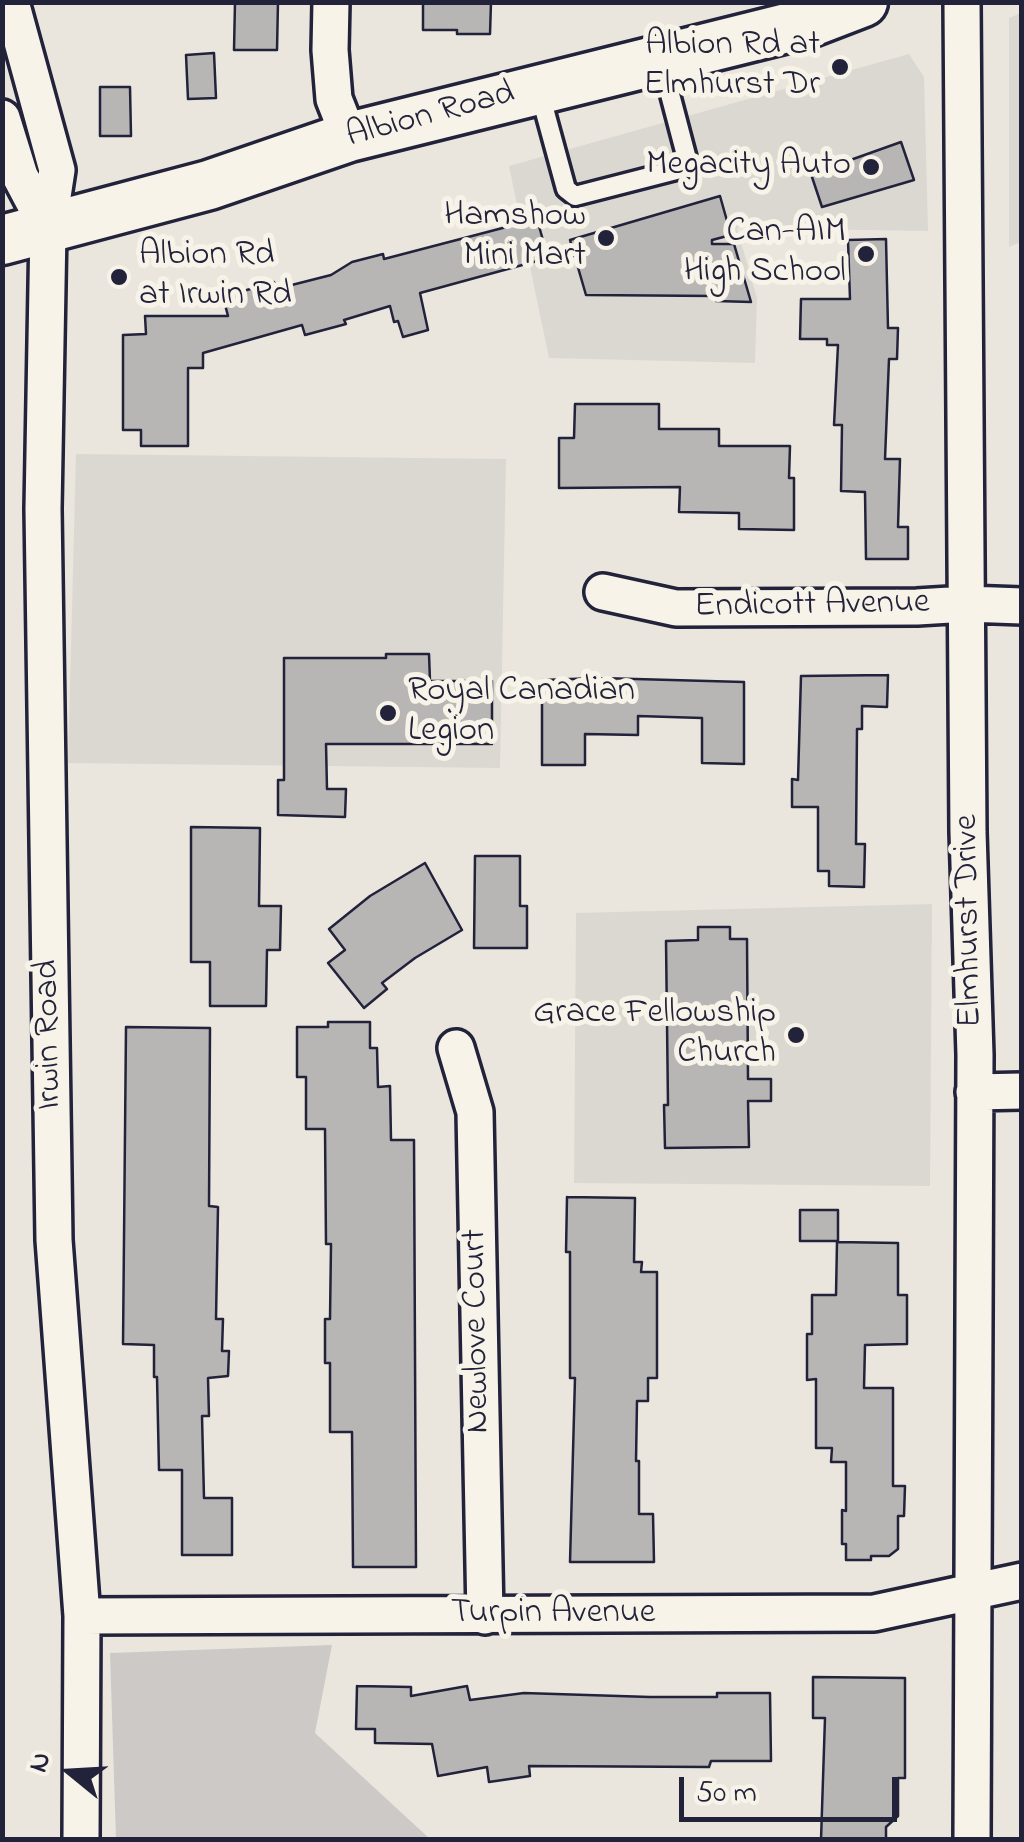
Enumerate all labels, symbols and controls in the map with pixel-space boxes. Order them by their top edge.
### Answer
place label: Albion Rd at Elmhurst Dr [643,26,820,108]
marker: Albion Rd at Elmhurst Dr [829,56,851,78]
street label: Albion Road [342,74,520,160]
place label: Megacity Auto [646,146,851,188]
marker: Megacity Auto [860,156,882,178]
place label: Hamshow Mini Mart [444,197,586,279]
place label: Can-AIM High School [684,213,846,295]
marker: Hamshow Mini Mart [595,227,617,249]
place label: Albion Rd at Irwin Rd [139,236,292,318]
marker: Can-AIM High School [855,243,877,265]
marker: Albion Rd at Irwin Rd [108,266,130,288]
street label: Endicott Avenue [694,584,930,630]
place label: Royal Canadian Legion [408,672,635,754]
marker: Royal Canadian Legion [377,702,399,724]
street label: Elmhurst Drive [948,814,994,1028]
street label: Irwin Road [29,959,73,1111]
place label: Grace Fellowship Church [533,994,776,1076]
marker: Grace Fellowship Church [785,1024,807,1046]
street label: Newlove Court [456,1228,502,1434]
street label: Turpin Avenue [451,1594,655,1636]
north arrow [20,1722,120,1822]
text: N [19,1747,63,1778]
scale bar [684,1757,902,1819]
text: 50 m [696,1772,757,1816]

